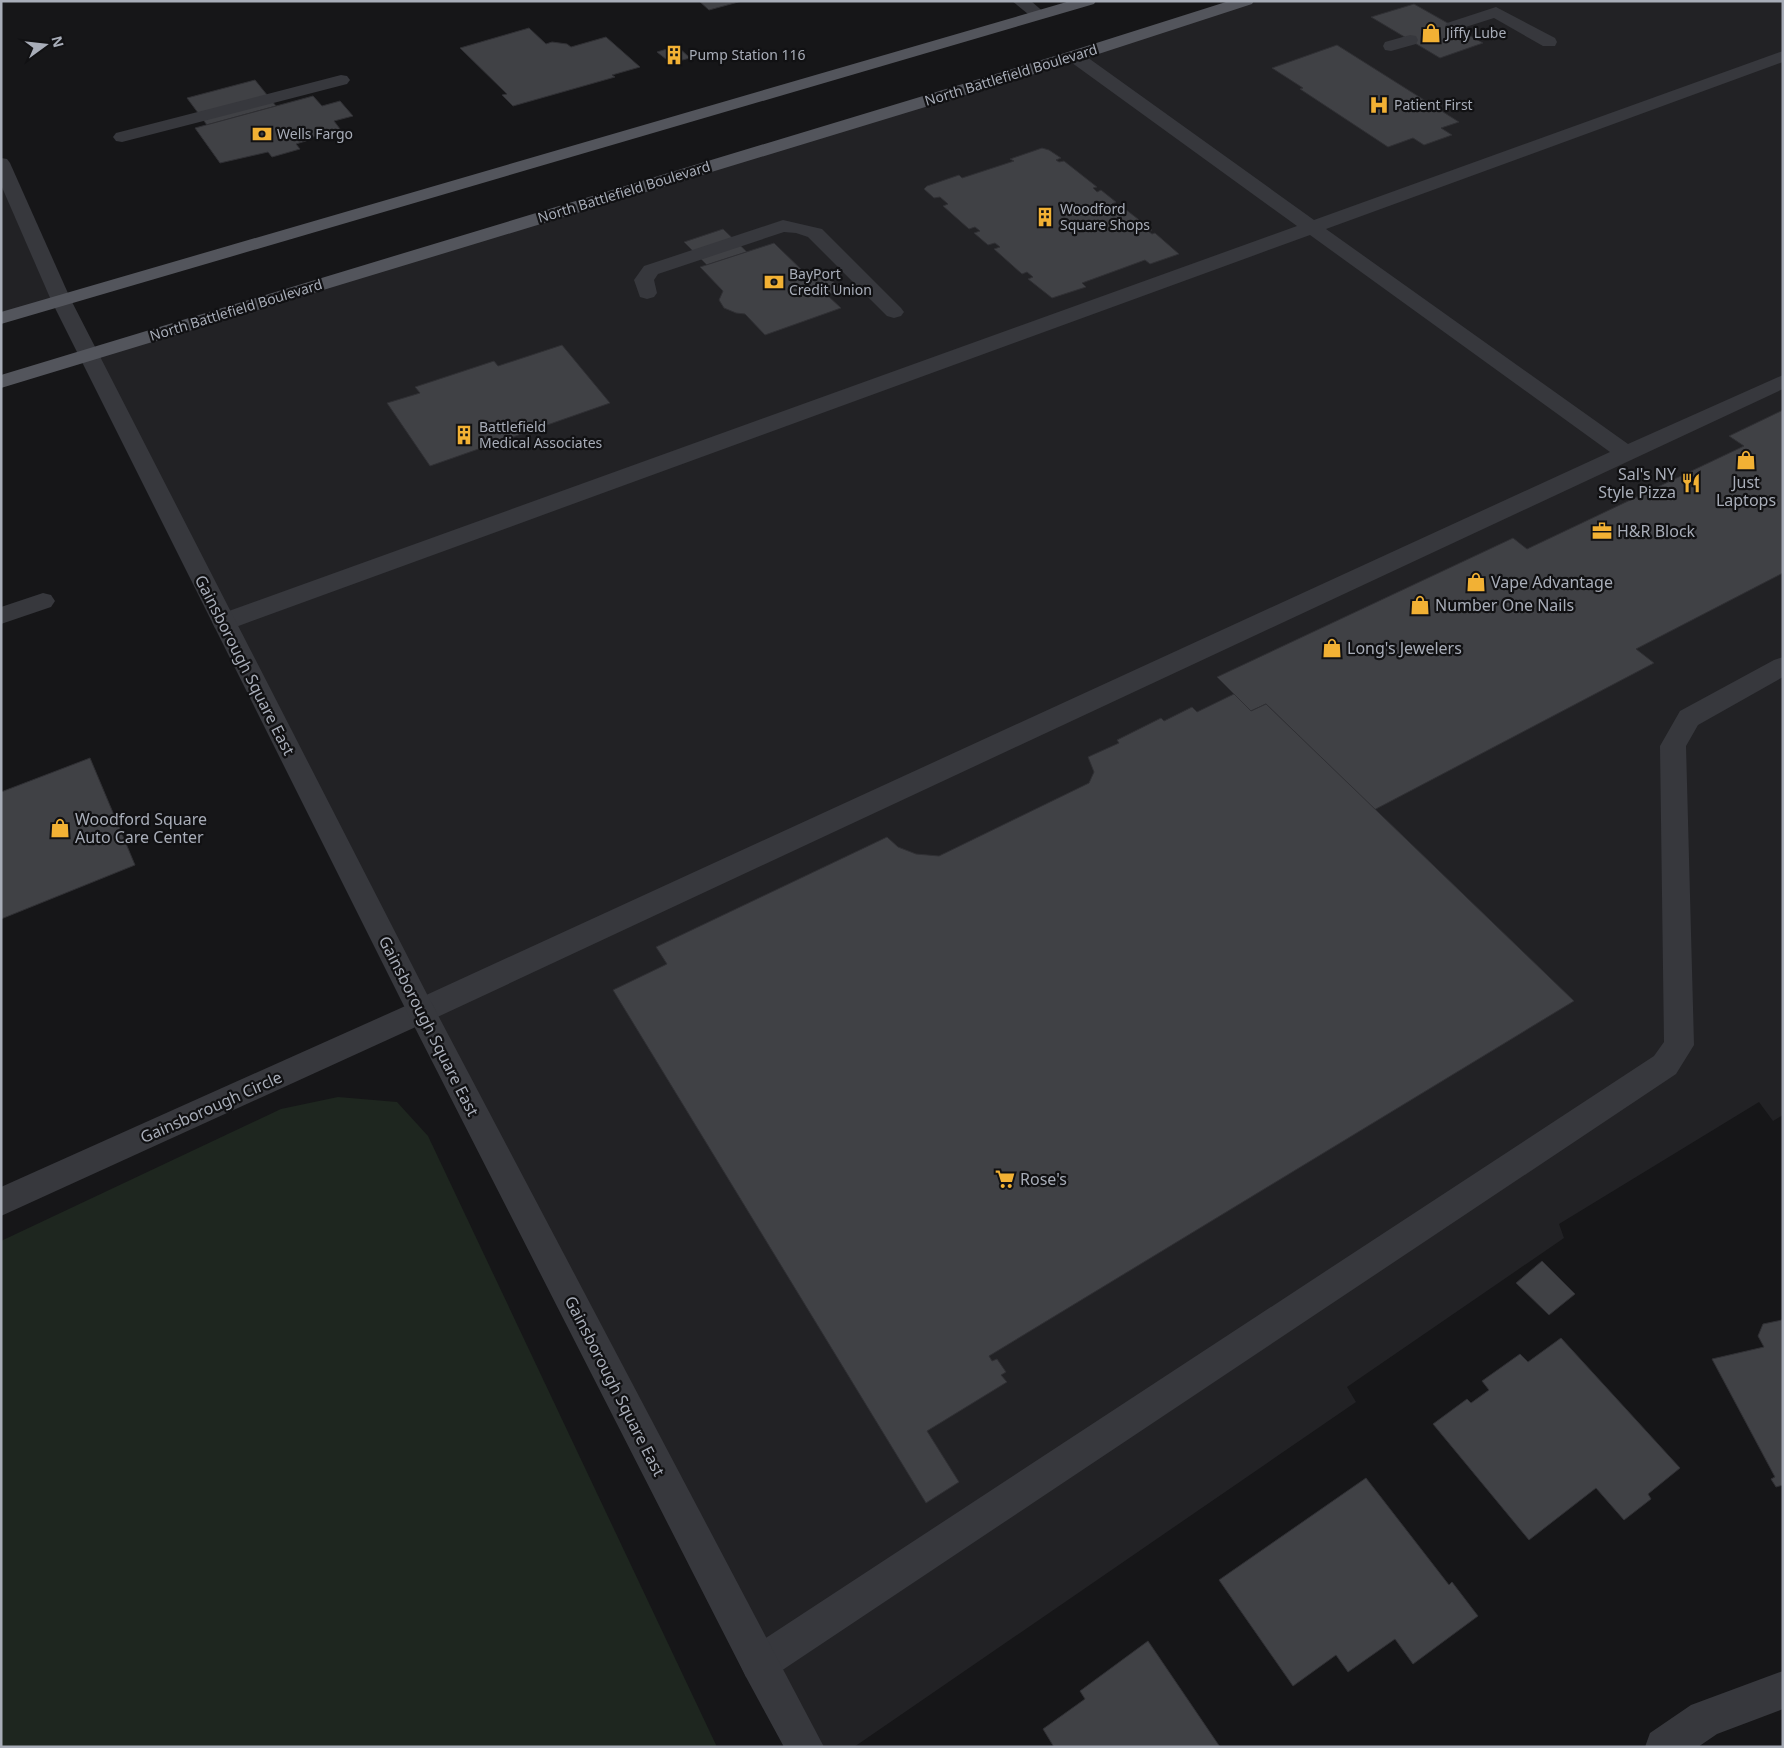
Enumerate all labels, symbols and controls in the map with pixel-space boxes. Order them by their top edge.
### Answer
north arrow [20,20,70,70]
shop icon: Jiffy Lube [1420,22,1442,44]
place label: Jiffy Lube [1444,23,1506,42]
text: N [47,34,69,49]
street label: North Battlefield Boulevard [922,39,1099,110]
building icon: Pump Station 116 [663,44,685,66]
place label: Pump Station 116 [689,45,806,64]
hospital icon: Patient First [1368,94,1390,116]
place label: Patient First [1394,95,1473,114]
bank icon: Wells Fargo [251,123,273,145]
place label: Wells Fargo [277,124,353,143]
street label: North Battlefield Boulevard [535,156,712,227]
place label: Woodford Square Shops [1060,199,1150,234]
building icon: Woodford Square Shops [1034,206,1056,228]
place label: BayPort Credit Union [789,264,872,299]
bank icon: BayPort Credit Union [763,271,785,293]
street label: North Battlefield Boulevard [147,274,324,345]
place label: Battlefield Medical Associates [479,417,603,452]
building icon: Battlefield Medical Associates [453,424,475,446]
shop icon: Just Laptops [1735,449,1757,471]
place label: Sal's NY Style Pizza [1598,463,1677,503]
place label: Just Laptops [1716,471,1776,511]
restaurant icon: Sal's NY Style Pizza [1680,472,1702,494]
office icon: H&R Block [1591,520,1613,542]
place label: H&R Block [1617,520,1696,542]
street label: Gainsborough Square East [190,571,300,759]
shop icon: Vape Advantage [1465,571,1487,593]
place label: Vape Advantage [1491,571,1613,593]
shop icon: Number One Nails [1409,594,1431,616]
place label: Number One Nails [1435,594,1574,616]
shop icon: Long's Jewelers [1321,637,1343,659]
place label: Long's Jewelers [1347,637,1462,659]
place label: Woodford Square Auto Care Center [75,808,207,848]
shop icon: Woodford Square Auto Care Center [49,817,71,839]
street label: Gainsborough Square East [374,932,484,1120]
street label: Gainsborough Circle [137,1066,285,1148]
supermarket icon: Rose's [994,1168,1016,1190]
place label: Rose's [1020,1168,1067,1190]
street label: Gainsborough Square East [560,1292,670,1480]

